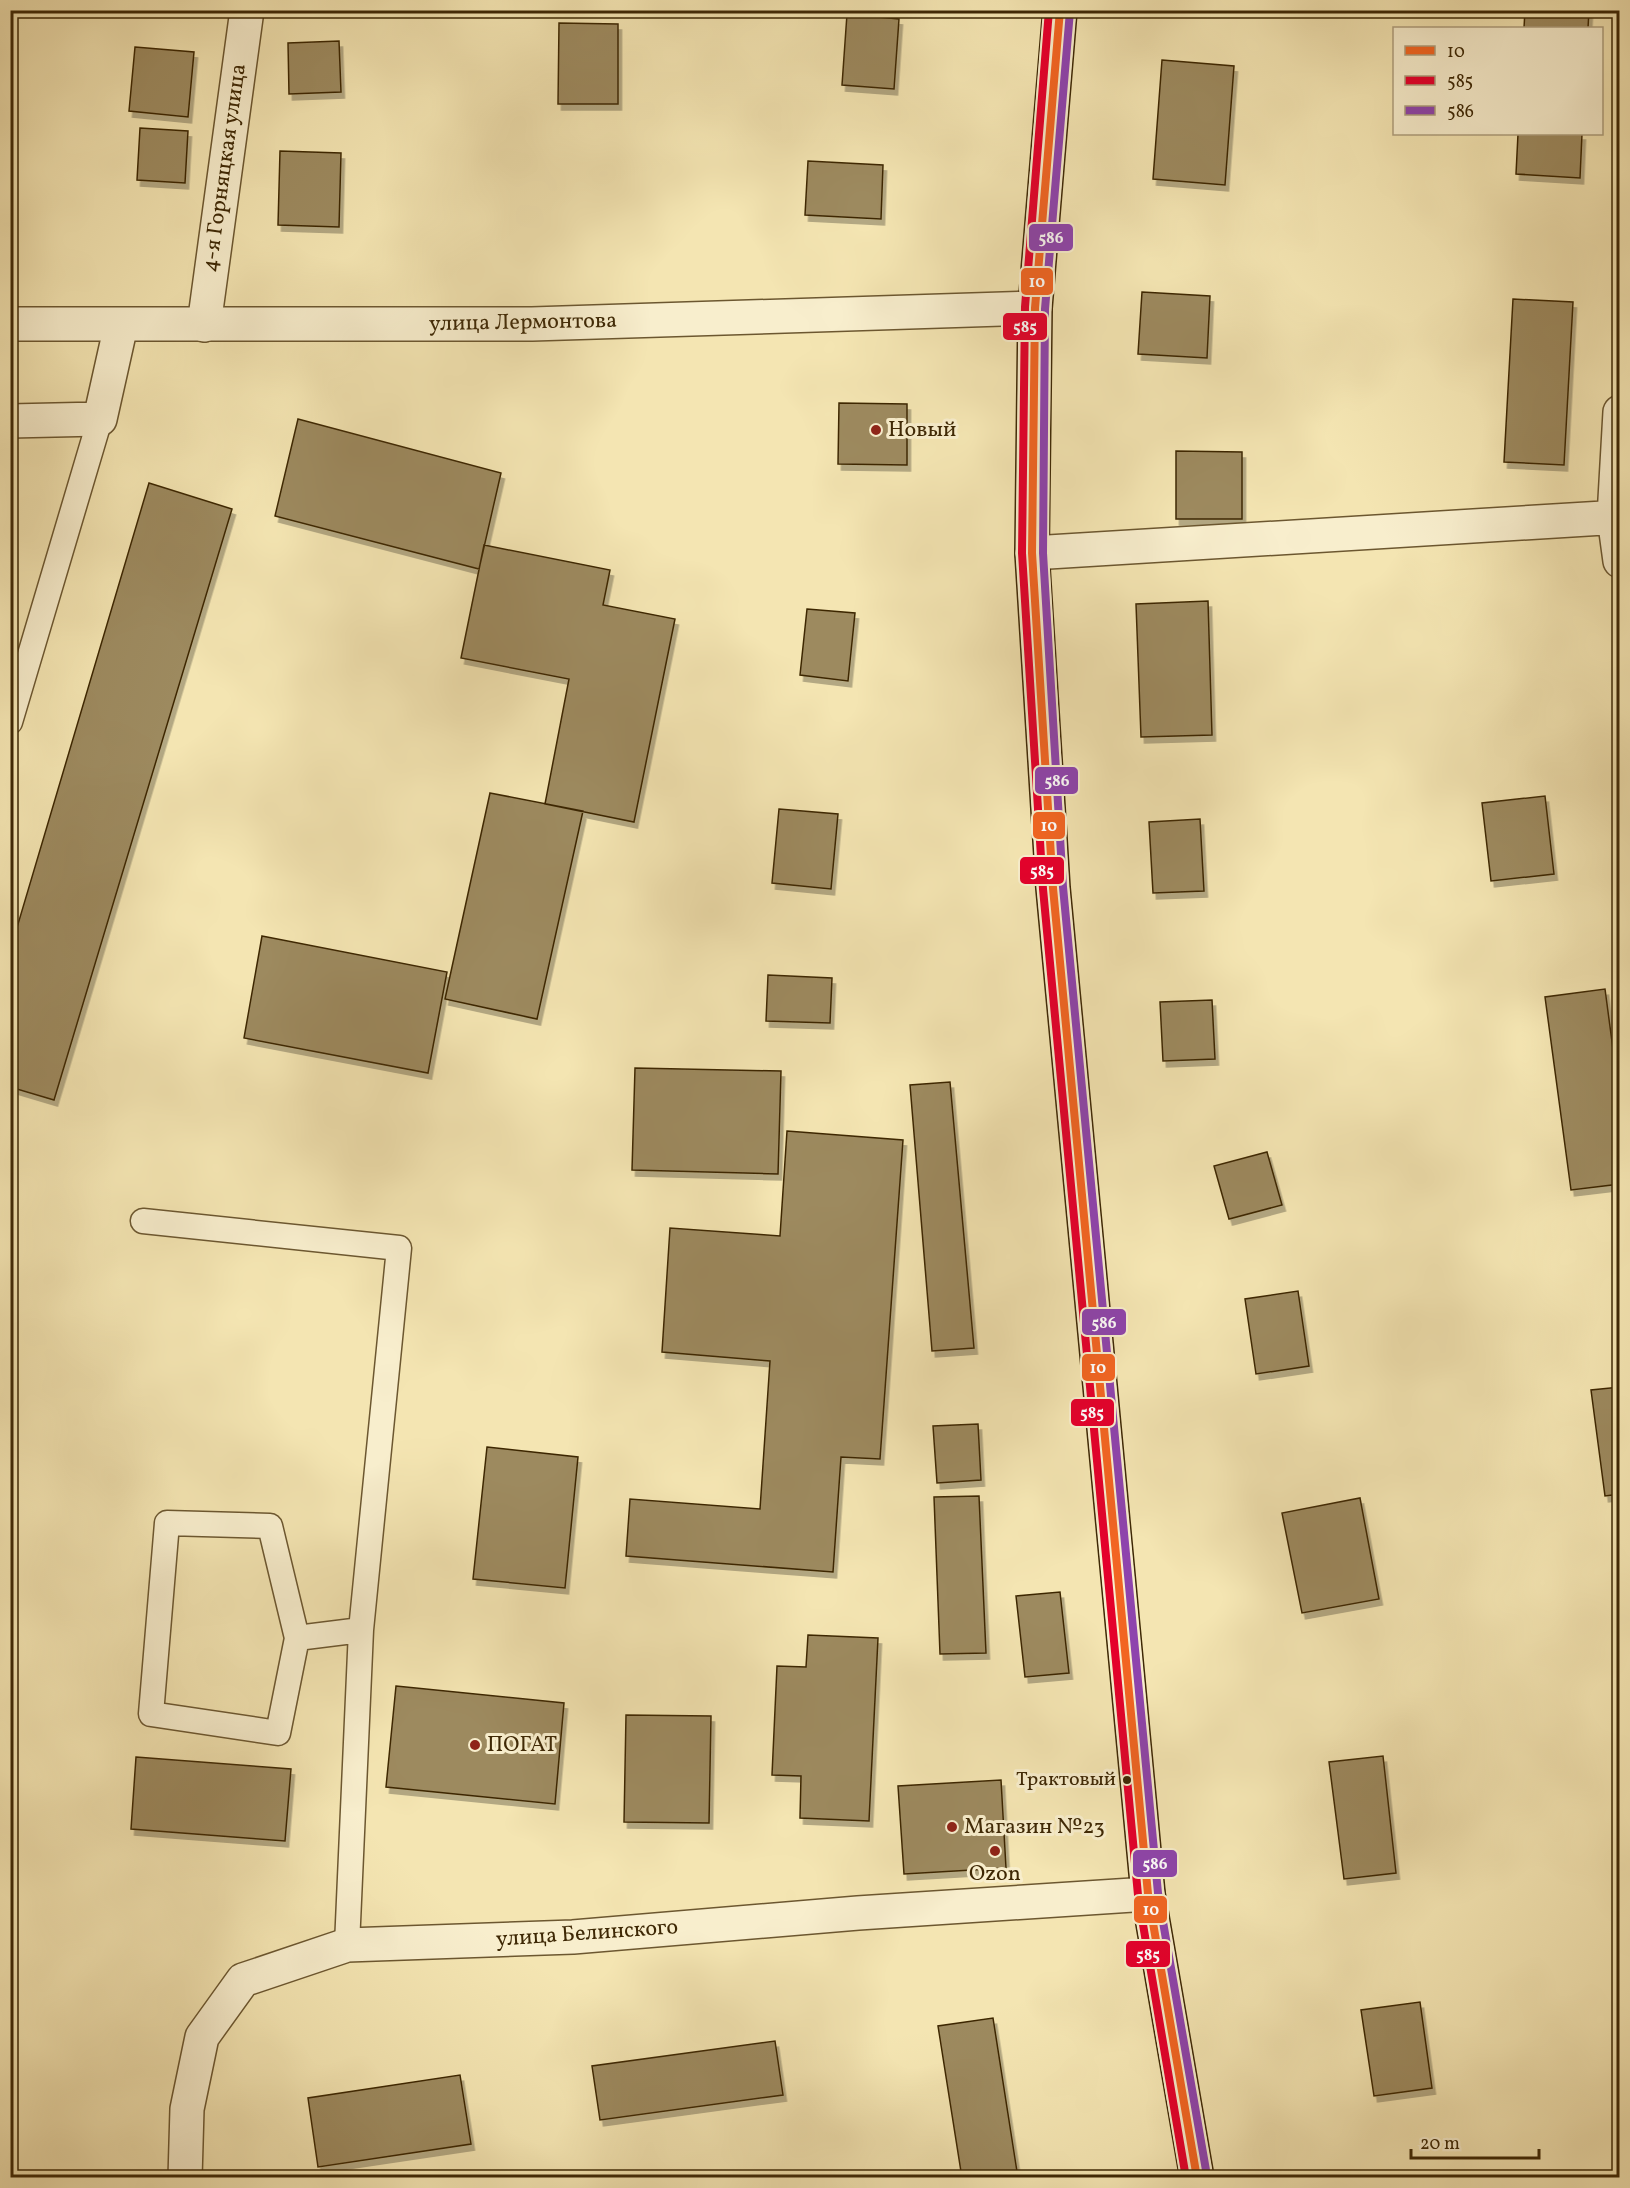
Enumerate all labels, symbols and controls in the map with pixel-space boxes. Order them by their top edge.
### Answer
legend [1393,27,1603,135]
text: 10 [1447,40,1465,65]
street label: 4-я Горняцкая улица [195,62,255,274]
text: 585 [1447,70,1473,95]
text: 586 [1447,100,1474,125]
line badge: 586 [1028,223,1074,252]
text: 586 [1038,228,1064,250]
line badge: 10 [1020,267,1054,296]
text: 10 [1029,272,1045,294]
street label: улица Лермонтова [429,306,617,340]
line badge: 585 [1002,312,1048,341]
text: 585 [1013,317,1037,339]
place label: Новый [888,415,956,446]
marker: Новый [869,423,883,437]
line badge: 586 [1034,766,1079,795]
text: 586 [1044,771,1070,793]
line badge: 10 [1032,811,1066,840]
text: 10 [1041,816,1057,838]
line badge: 585 [1019,856,1065,885]
text: 585 [1030,861,1054,883]
line badge: 586 [1081,1308,1127,1336]
text: 586 [1091,1313,1117,1335]
line badge: 10 [1081,1353,1116,1382]
text: 10 [1090,1358,1106,1380]
line badge: 585 [1070,1398,1115,1427]
text: 585 [1080,1403,1104,1425]
place label: ПОГАТ [487,1730,557,1761]
marker: ПОГАТ [468,1738,482,1752]
place label: Трактовый [1016,1766,1116,1794]
marker: Трактовый [1121,1774,1133,1786]
place label: Магазин №23 [964,1812,1105,1843]
marker: Магазин №23 [945,1820,959,1834]
marker: Ozon [988,1844,1002,1858]
line badge: 586 [1132,1849,1178,1878]
text: 586 [1142,1854,1168,1876]
place label: Ozon [969,1859,1021,1890]
line badge: 10 [1133,1895,1168,1924]
text: 10 [1143,1900,1159,1922]
street label: улица Белинского [495,1912,679,1956]
line badge: 585 [1125,1940,1171,1968]
text: 585 [1136,1945,1160,1967]
scale bar [1411,2122,1538,2160]
text: 20 m [1420,2132,1460,2157]

